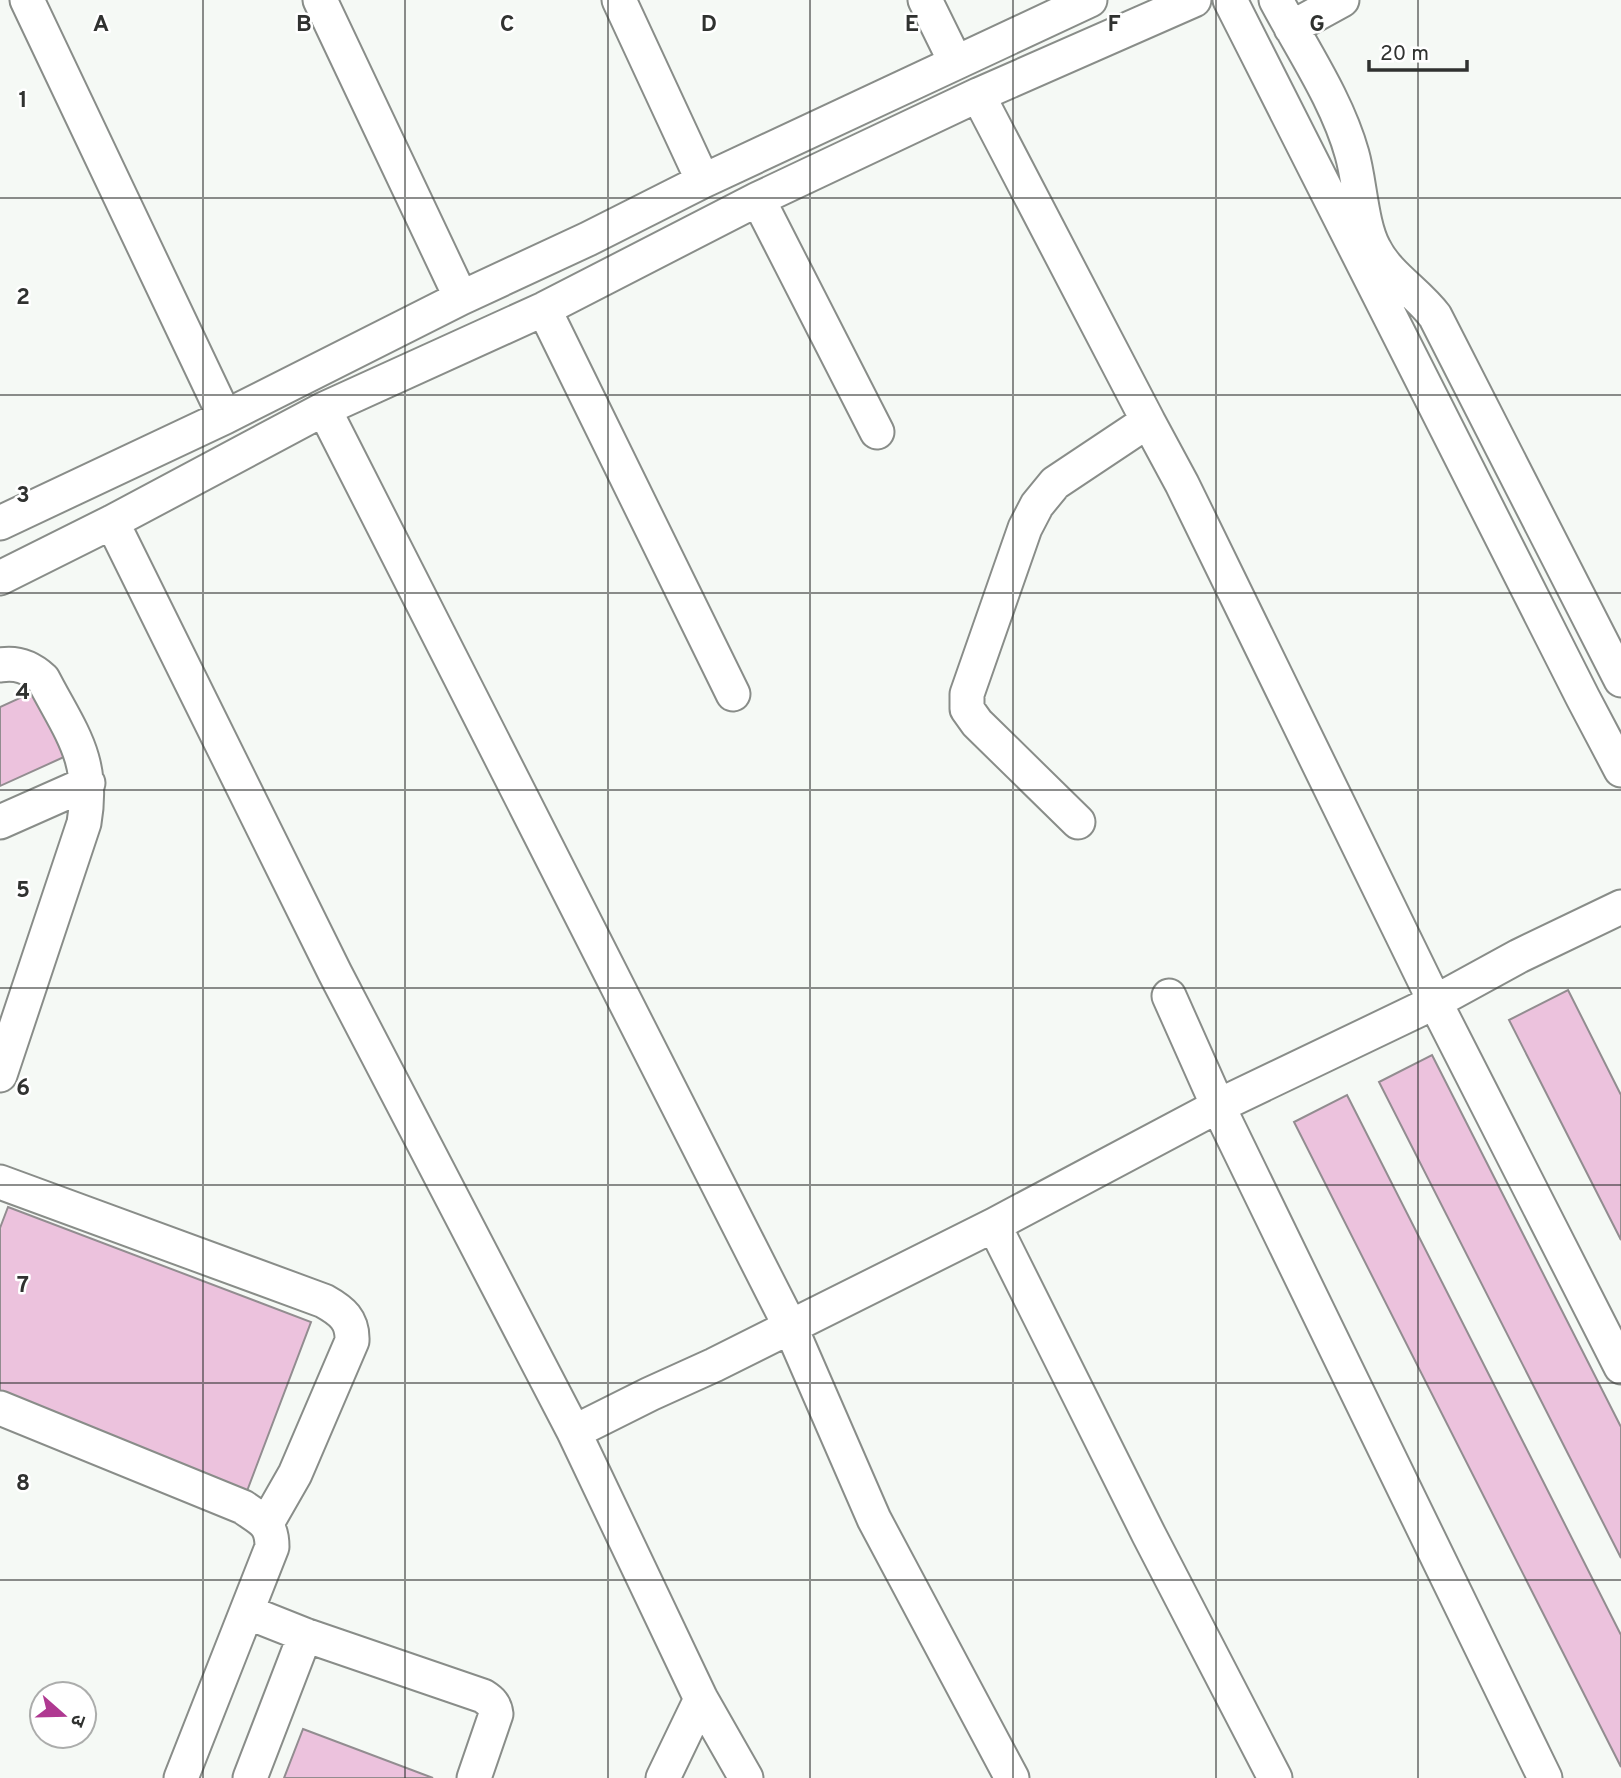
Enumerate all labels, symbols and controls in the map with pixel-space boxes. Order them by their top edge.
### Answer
text: A [93,11,109,40]
text: B [296,11,312,40]
text: C [500,11,514,40]
text: D [701,11,717,40]
text: E [905,11,919,40]
text: F [1107,11,1121,40]
text: G [1309,11,1325,40]
scale bar [1369,28,1467,72]
text: 20 m [1380,41,1429,68]
text: 1 [18,87,28,116]
text: 2 [16,284,30,313]
text: 3 [16,482,30,511]
text: 4 [16,679,30,708]
text: 5 [16,877,30,906]
text: 6 [16,1075,30,1104]
text: 7 [17,1272,29,1301]
text: 8 [16,1470,30,1499]
north arrow [28,1680,98,1750]
text: उ [64,1711,90,1730]

